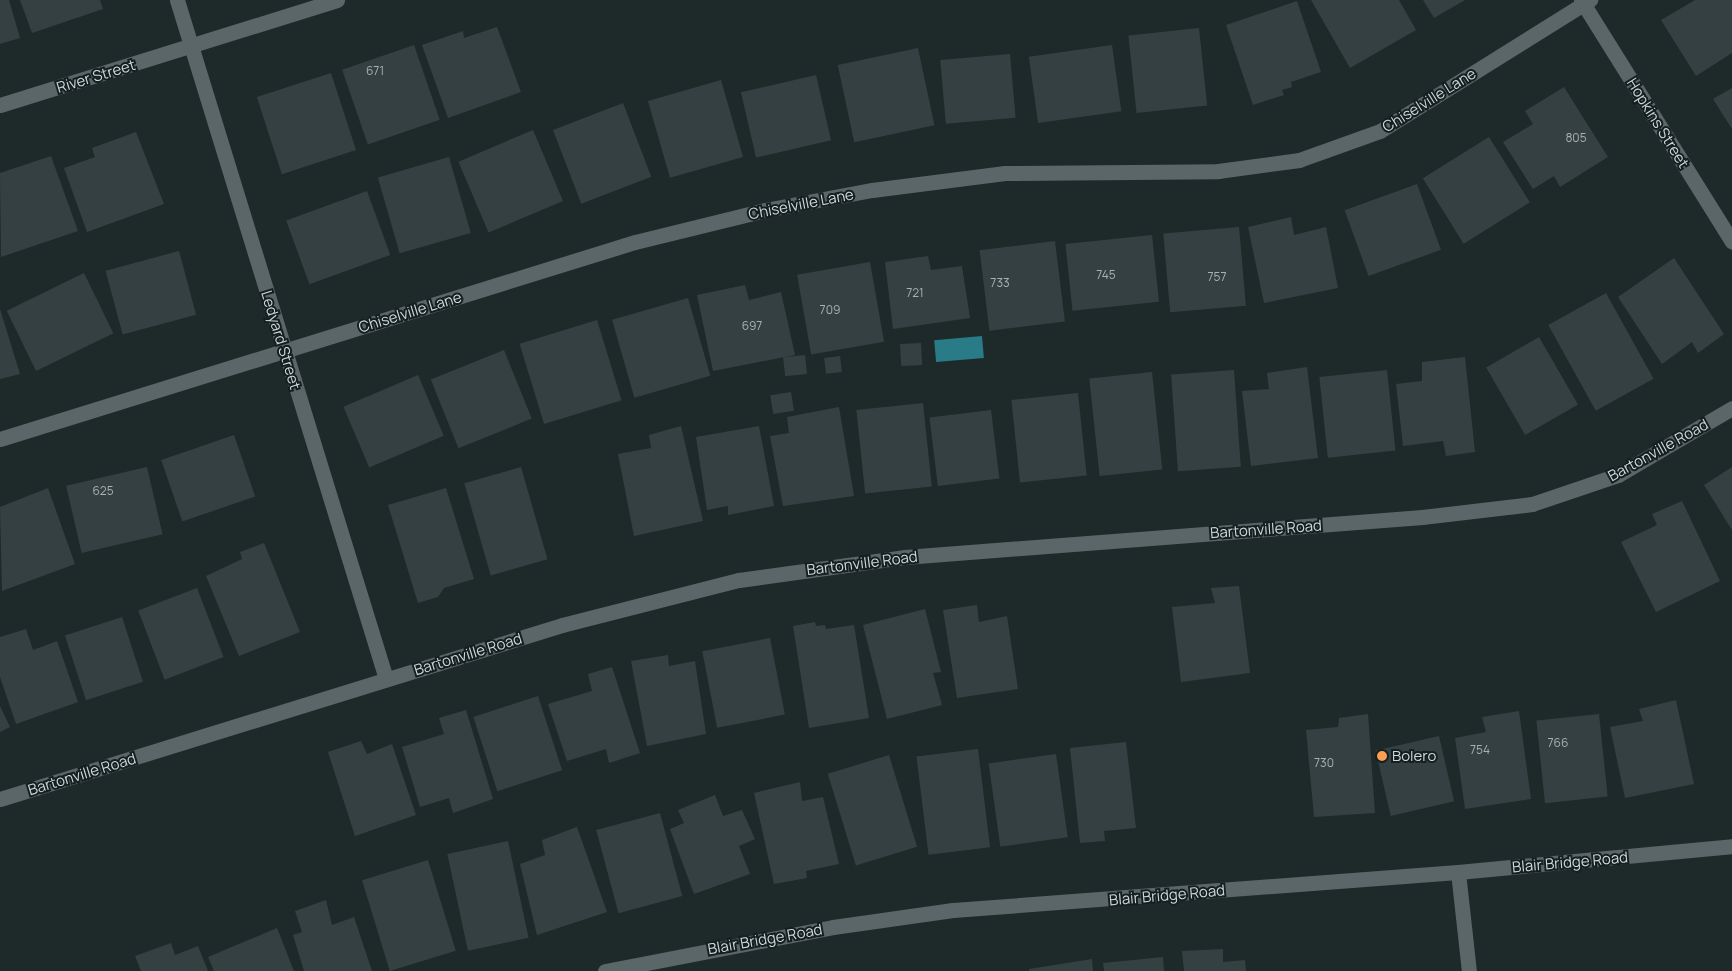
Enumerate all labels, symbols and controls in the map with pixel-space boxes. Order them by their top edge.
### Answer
street label: River Street [54,55,138,97]
house number: 671 [366,64,384,78]
street label: Chiselville Lane [1379,64,1479,136]
street label: Hopkins Street [1623,75,1693,171]
house number: 805 [1565,131,1587,145]
street label: Chiselville Lane [747,185,855,223]
house number: 745 [1096,268,1116,282]
house number: 757 [1208,270,1226,284]
house number: 733 [990,276,1010,290]
house number: 721 [906,286,924,300]
street label: Ledyard Street [257,288,305,392]
street label: Chiselville Lane [356,288,464,336]
house number: 709 [820,303,840,317]
house number: 697 [742,319,762,333]
street label: Bartonville Road [1605,415,1711,485]
house number: 625 [92,484,114,498]
street label: Bartonville Road [1210,516,1322,542]
street label: Bartonville Road [805,547,919,579]
street label: Bartonville Road [412,629,524,679]
house number: 766 [1548,736,1568,750]
house number: 754 [1470,743,1490,757]
place label: Bolero [1392,747,1436,765]
street label: Bartonville Road [26,749,138,799]
marker: Bolero [1376,750,1388,762]
house number: 730 [1314,756,1334,770]
street label: Blair Bridge Road [1511,848,1629,876]
street label: Blair Bridge Road [1108,881,1226,909]
street label: Blair Bridge Road [706,920,824,958]

